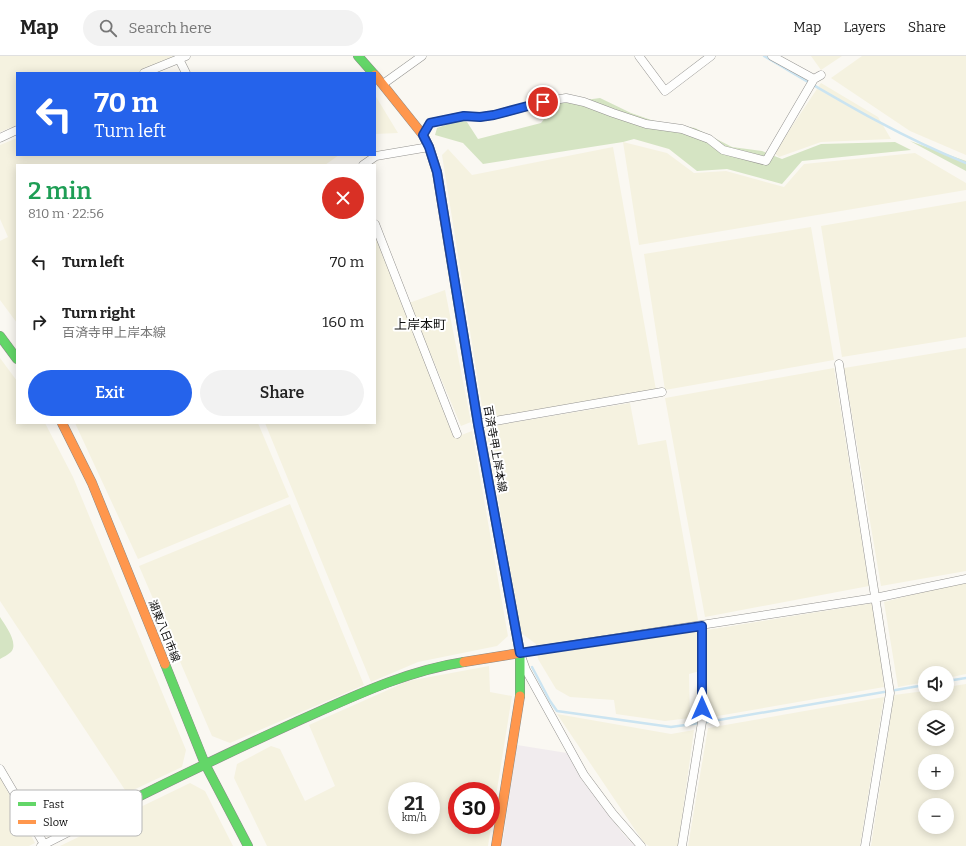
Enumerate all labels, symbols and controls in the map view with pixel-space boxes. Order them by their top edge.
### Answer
search box [83,10,363,46]
text: Map [20,16,59,39]
icon: search [97,17,119,39]
text: Search here [129,19,212,37]
text: Map [793,19,821,36]
text: Layers [843,19,886,36]
text: Share [908,19,946,36]
pin [526,85,560,119]
text: 70 m [94,86,158,119]
icon: left [28,88,80,140]
icon: arrive [532,91,554,113]
text: Turn left [94,120,166,142]
text: 2 min [28,177,92,205]
button: close [322,177,364,219]
text: 810 m · 22:56 [28,206,104,221]
icon: left [28,251,50,273]
text: Turn left [62,253,124,271]
text: 70 m [330,253,364,271]
text: Turn right [62,304,135,322]
icon: right [28,311,50,333]
text: 160 m [322,313,364,331]
district label: 上岸本町 [394,317,446,332]
text: 百済寺甲上岸本線 [62,325,166,340]
button: Exit [28,370,192,416]
button: Share [200,370,364,416]
street label: 百済寺甲上岸本線 [481,405,509,493]
street label: 湖東八日市線 [146,598,182,664]
map controls [918,666,954,834]
button: sound [918,666,954,702]
position arrow [681,687,723,729]
button: layers [918,710,954,746]
button: + [918,754,954,790]
speed limit sign: 30 [448,782,500,834]
legend [10,790,142,836]
text: 21 [404,791,424,815]
text: Fast [43,798,64,811]
button: − [918,798,954,834]
text: km/h [402,812,426,824]
text: Slow [43,816,68,829]

